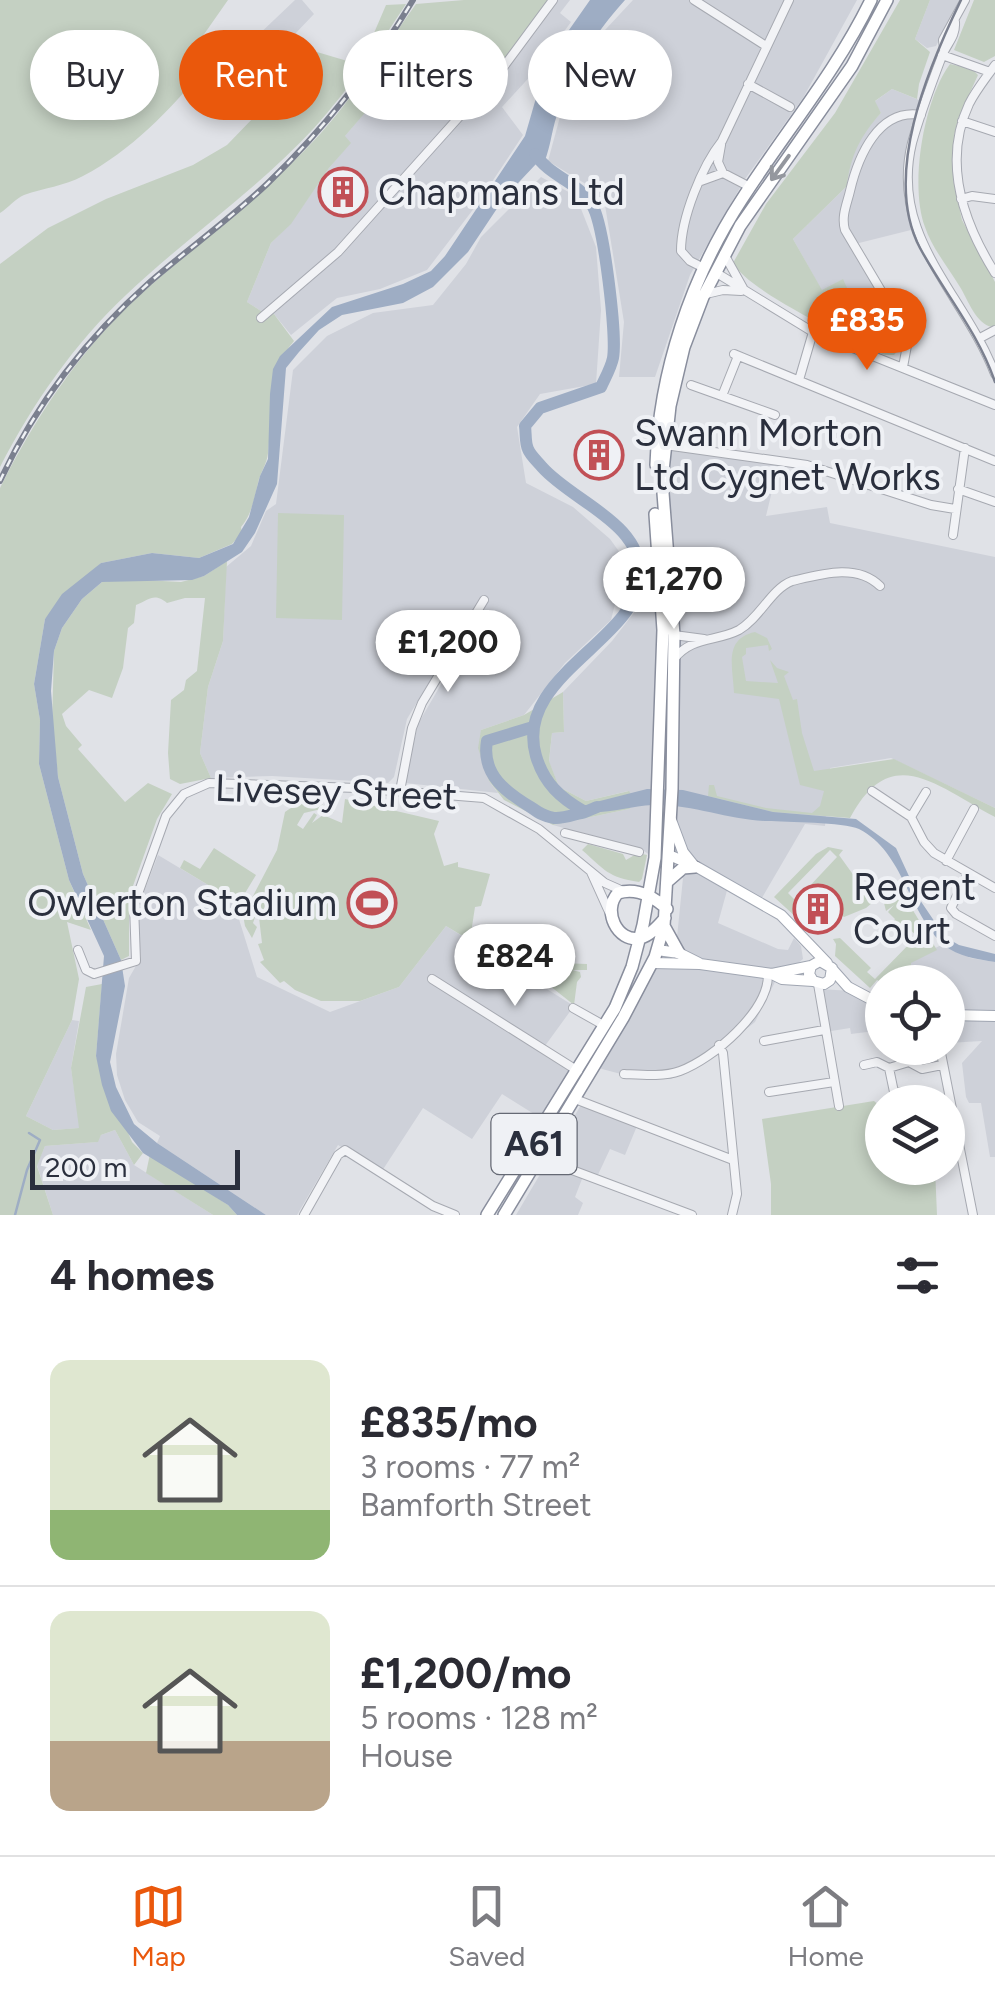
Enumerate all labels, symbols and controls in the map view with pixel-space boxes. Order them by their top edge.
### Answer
chip: Buy [30,30,159,120]
chip: Rent [179,30,323,120]
chip: Filters [343,30,508,120]
chip: New [528,30,672,120]
one-way arrow [770,154,791,182]
building icon: Chapmans Ltd [317,166,369,218]
place label: Chapmans Ltd [378,169,625,215]
pin: £835 [808,288,926,373]
text: £835 [829,301,905,339]
place label: Swann Morton Ltd Cygnet Works [634,410,941,500]
building icon: Swann Morton Ltd Cygnet Works [573,429,625,481]
pin: £1,270 [593,547,755,632]
text: £1,270 [625,560,723,598]
pin: £1,200 [367,610,529,695]
text: £1,200 [398,623,498,661]
street label: Livesey Street [214,765,458,819]
place label: Regent Court [853,864,976,954]
sports icon: Owlerton Stadium [346,877,398,929]
place label: Owlerton Stadium [27,880,337,926]
building icon: Regent Court [792,883,844,935]
pin: £824 [456,924,574,1009]
text: £824 [476,937,554,975]
map controls [865,965,965,1185]
button: locate [865,965,965,1065]
button: layers [865,1085,965,1185]
road number: A61 [492,1114,576,1174]
scale bar [30,1145,240,1190]
text: 200 m [45,1150,127,1184]
icon: filters [890,1248,945,1303]
text: 4 homes [50,1250,214,1301]
text: £835/mo [360,1397,538,1448]
icon: home [130,1400,250,1520]
text: 3 rooms · 77 m² [360,1448,580,1486]
text: Bamforth Street [360,1486,592,1524]
text: £1,200/mo [360,1648,571,1699]
icon: home [130,1651,250,1771]
text: 5 rooms · 128 m² [360,1699,598,1737]
text: House [360,1737,453,1775]
tab: Map [131,1879,186,1973]
tab: Saved [448,1879,525,1973]
tab: Home [788,1879,864,1973]

